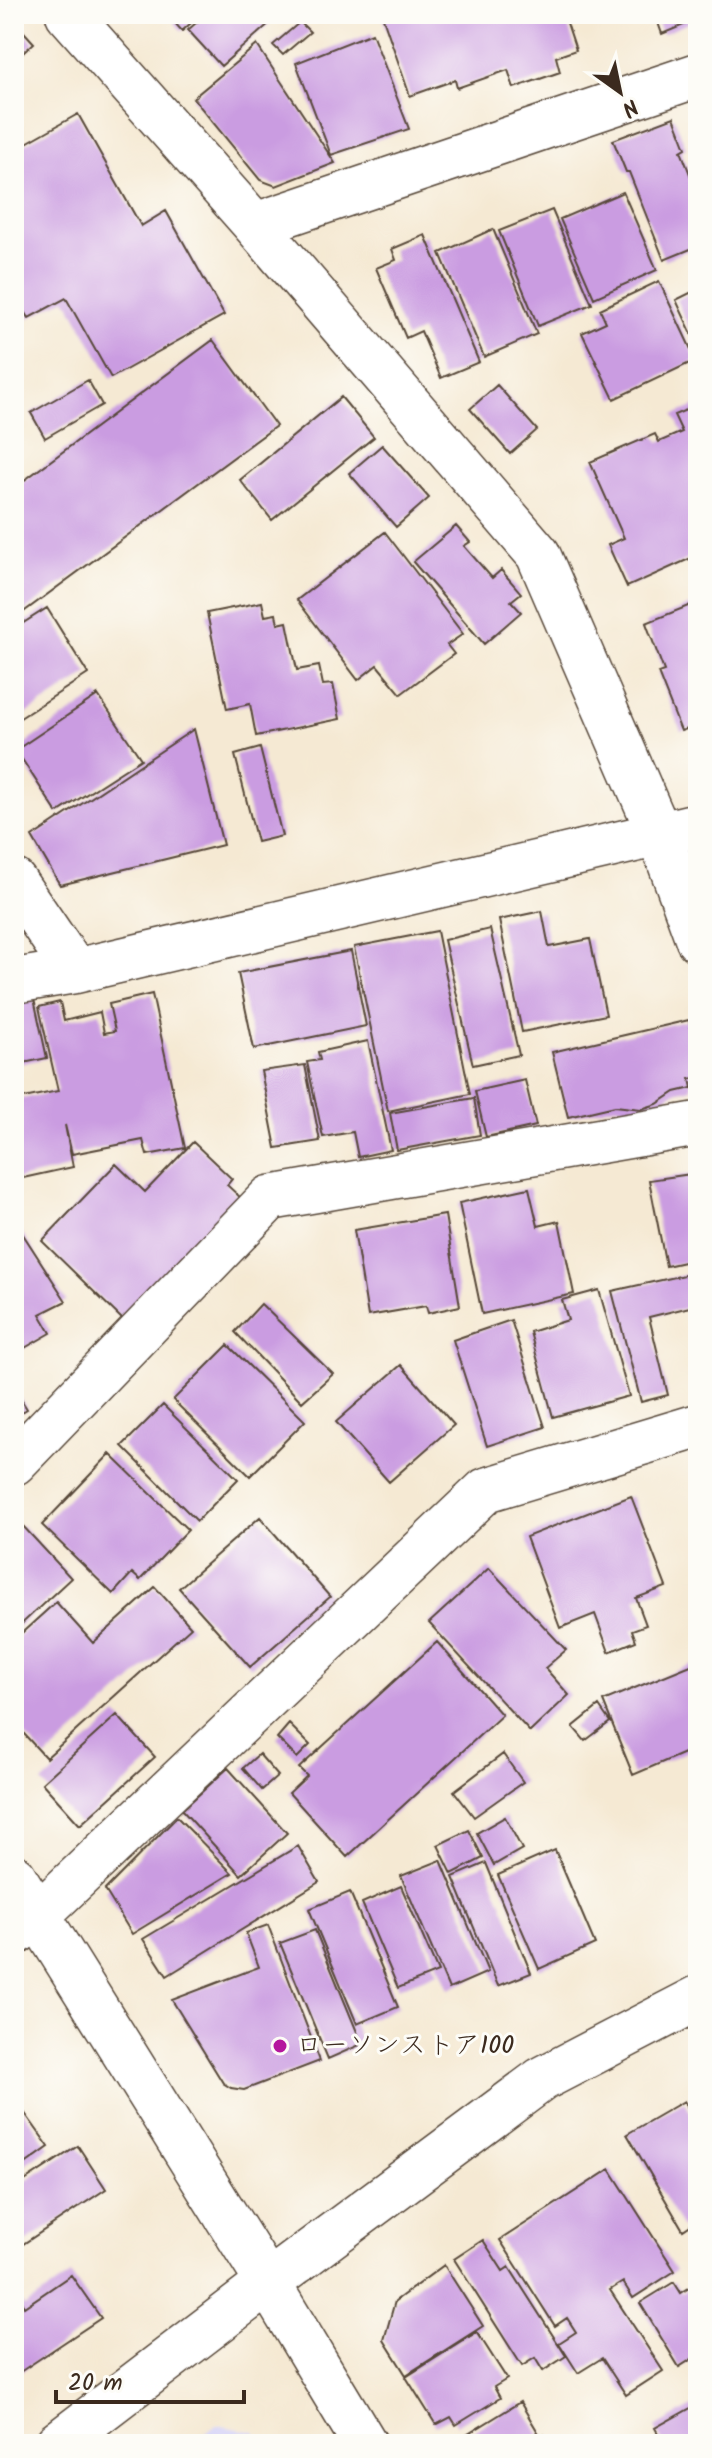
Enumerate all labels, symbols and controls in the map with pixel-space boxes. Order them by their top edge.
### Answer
north arrow [580,52,660,132]
text: N [614,88,645,125]
place label: ローソンストア100 [296,2025,514,2067]
marker: ローソンストア100 [271,2037,289,2055]
scale bar [56,2354,244,2404]
text: 20 m [68,2364,123,2403]

